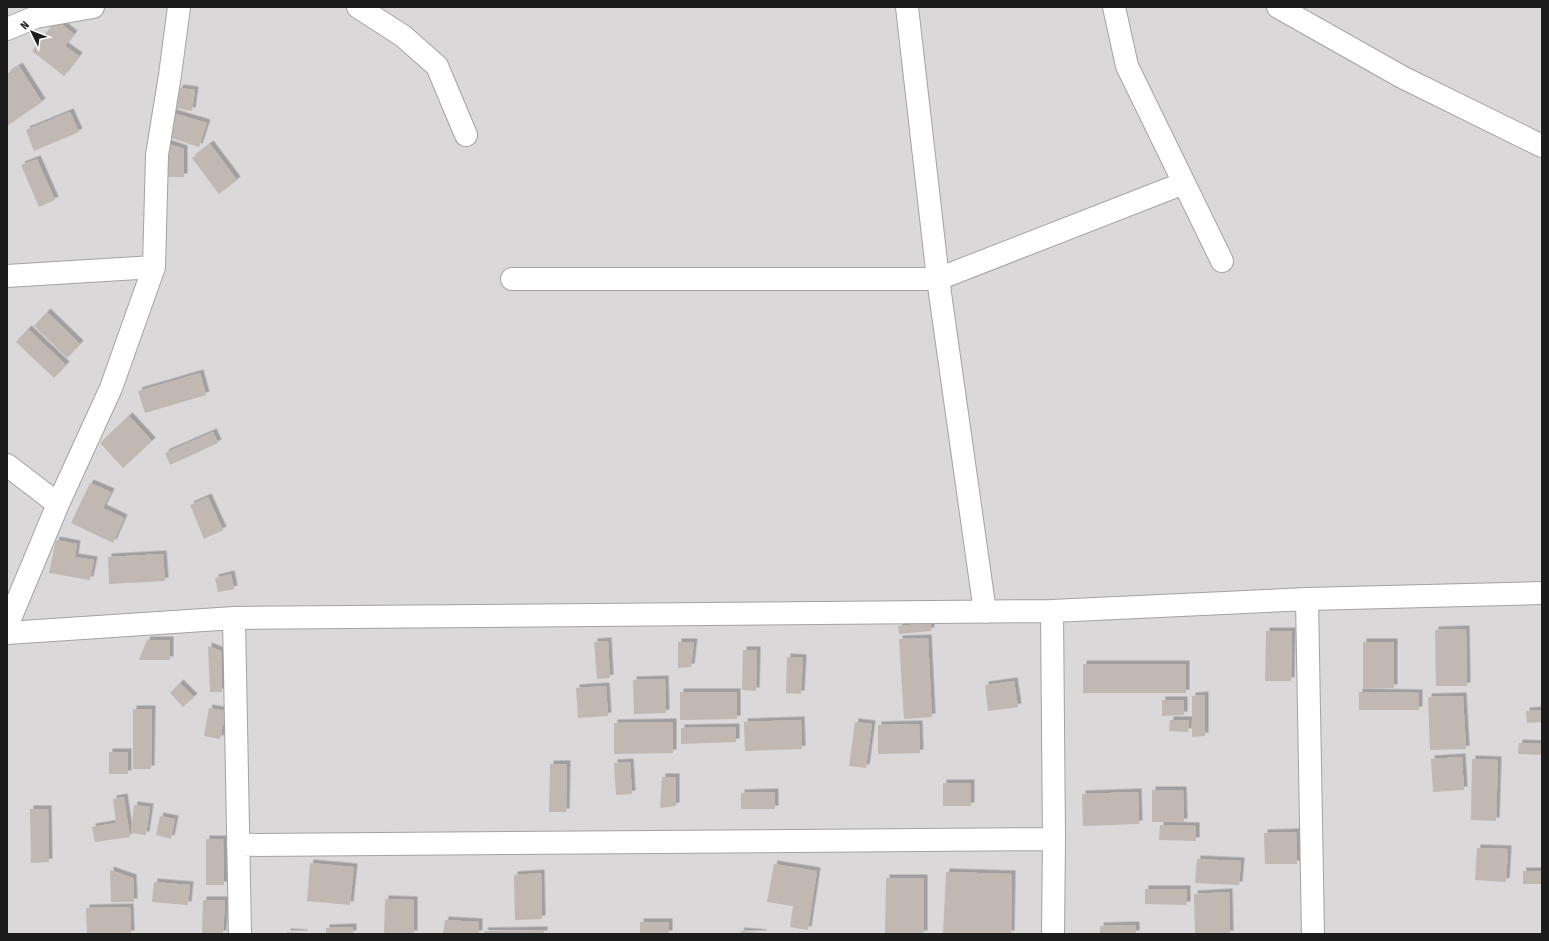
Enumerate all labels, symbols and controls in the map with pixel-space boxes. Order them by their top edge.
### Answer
north arrow [12,12,52,52]
text: N [18,19,32,32]

